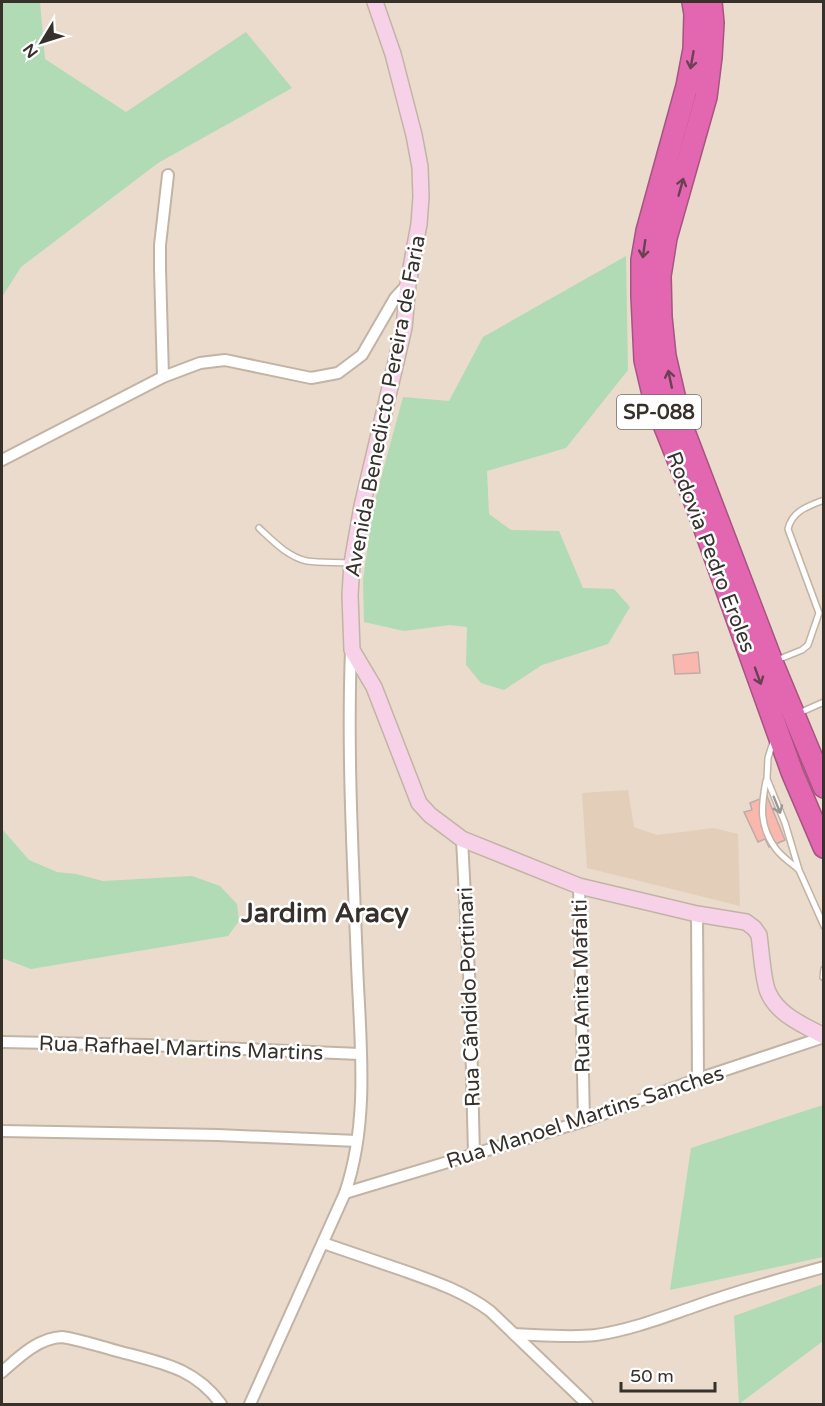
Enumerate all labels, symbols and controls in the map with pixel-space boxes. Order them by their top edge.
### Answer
north arrow [12,12,72,72]
text: N [19,39,43,62]
one-way arrow [686,49,697,69]
one-way arrow [675,178,687,197]
street label: Avenida Benedicto Pereira de Faria [340,233,431,579]
one-way arrow [639,238,650,258]
one-way arrow [664,370,675,389]
road number: SP-088 [617,395,701,429]
street label: Rodovia Pedro Eroles [661,448,760,656]
one-way arrow [753,666,764,685]
one-way arrow [772,795,783,814]
street label: Rua Cândido Portinari [453,887,486,1107]
district label: Jardim Aracy [240,897,409,930]
street label: Rua Anita Mafalti [567,899,596,1073]
street label: Rua Rafhael Martins Martins [38,1031,324,1066]
street label: Rua Manoel Martins Sanches [443,1061,727,1174]
scale bar [621,1355,716,1393]
text: 50 m [630,1365,674,1387]

